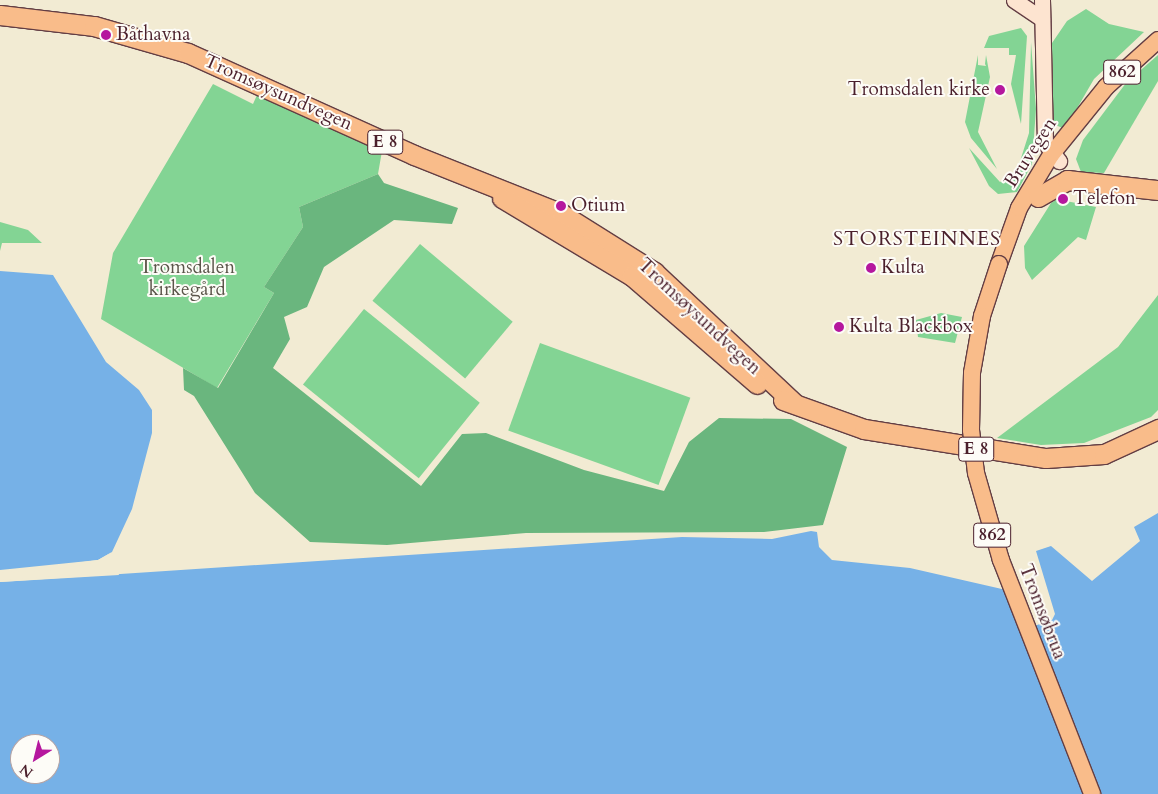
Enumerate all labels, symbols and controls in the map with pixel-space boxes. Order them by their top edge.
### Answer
place label: Båthavna [116,24,190,46]
marker: Båthavna [100,29,112,41]
street label: Tromsøysundvegen [200,50,356,136]
road number: 862 [1102,56,1142,88]
place label: Tromsdalen kirke [848,79,990,101]
marker: Tromsdalen kirke [994,84,1006,96]
street label: Bruvegen [1000,114,1062,192]
road number: E 8 [366,126,404,158]
place label: Telefon [1073,188,1136,210]
marker: Telefon [1057,193,1069,205]
place label: Otium [571,195,625,217]
marker: Otium [555,200,567,212]
district label: STORSTEINNES [831,226,1003,250]
street label: Tromsøysundvegen [633,254,765,380]
park label: Tromsdalen kirkegård [139,257,235,301]
place label: Kulta [881,257,925,279]
marker: Kulta [865,262,877,274]
place label: Kulta Blackbox [849,316,972,338]
marker: Kulta Blackbox [833,321,845,333]
road number: E 8 [957,434,995,464]
road number: 862 [972,520,1012,550]
street label: Tromsøbrua [1013,561,1071,663]
north arrow [10,734,60,784]
text: N [16,759,37,782]

